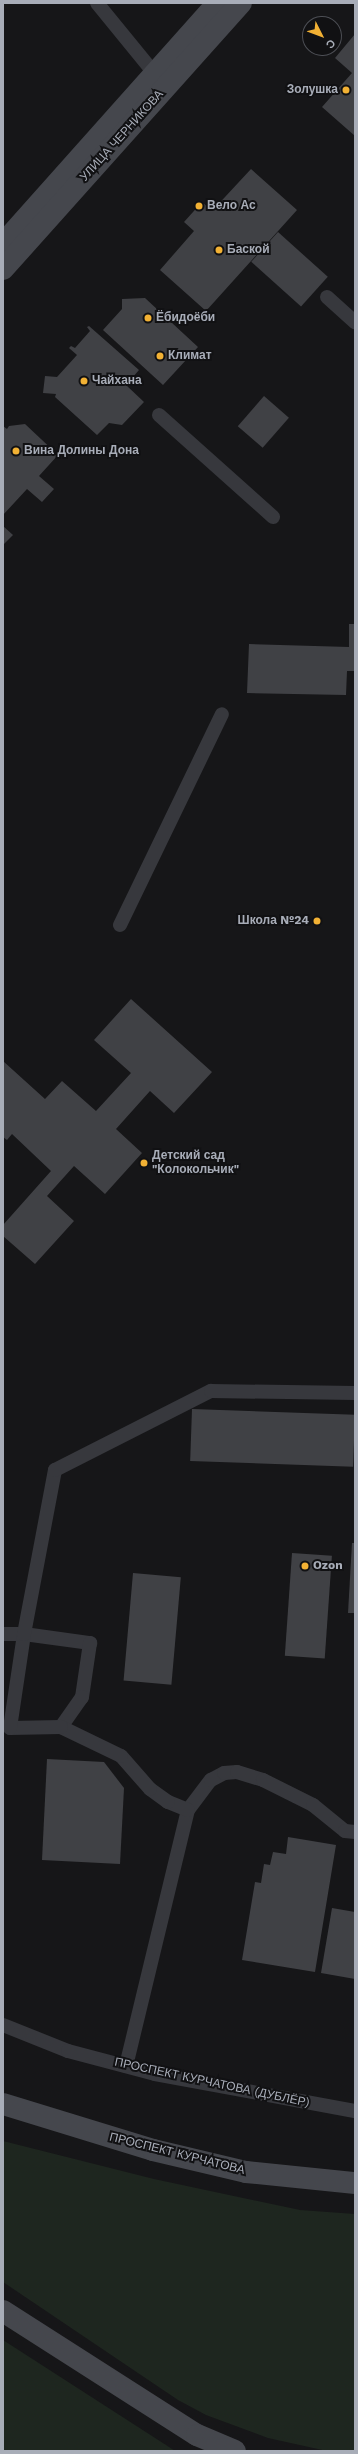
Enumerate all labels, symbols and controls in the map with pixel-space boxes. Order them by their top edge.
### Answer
north arrow [302,16,342,56]
text: С [323,36,338,51]
place label: Золушка [287,83,338,97]
marker: Золушка [341,85,351,95]
street label: УЛИЦА ЧЕРНИКОВА [77,87,167,185]
place label: Вело Ас [207,199,256,213]
marker: Вело Ас [194,201,204,211]
place label: Баской [227,243,270,257]
marker: Баской [214,245,224,255]
place label: Ёбидоёби [156,311,215,325]
marker: Ёбидоёби [143,313,153,323]
place label: Климат [168,349,212,363]
marker: Климат [155,351,165,361]
place label: Чайхана [92,374,142,388]
marker: Чайхана [79,376,89,386]
place label: Вина Долины Дона [24,444,139,458]
marker: Вина Долины Дона [11,446,21,456]
place label: Школа №24 [238,914,309,928]
marker: Школа №24 [312,916,322,926]
place label: Детский сад "Колокольчик" [152,1149,239,1177]
marker: Детский сад "Колокольчик" [139,1158,149,1168]
place label: Ozon [313,1559,343,1573]
marker: Ozon [300,1561,310,1571]
street label: ПРОСПЕКТ КУРЧАТОВА (ДУБЛЁР) [113,2055,311,2111]
street label: ПРОСПЕКТ КУРЧАТОВА [108,2130,246,2178]

